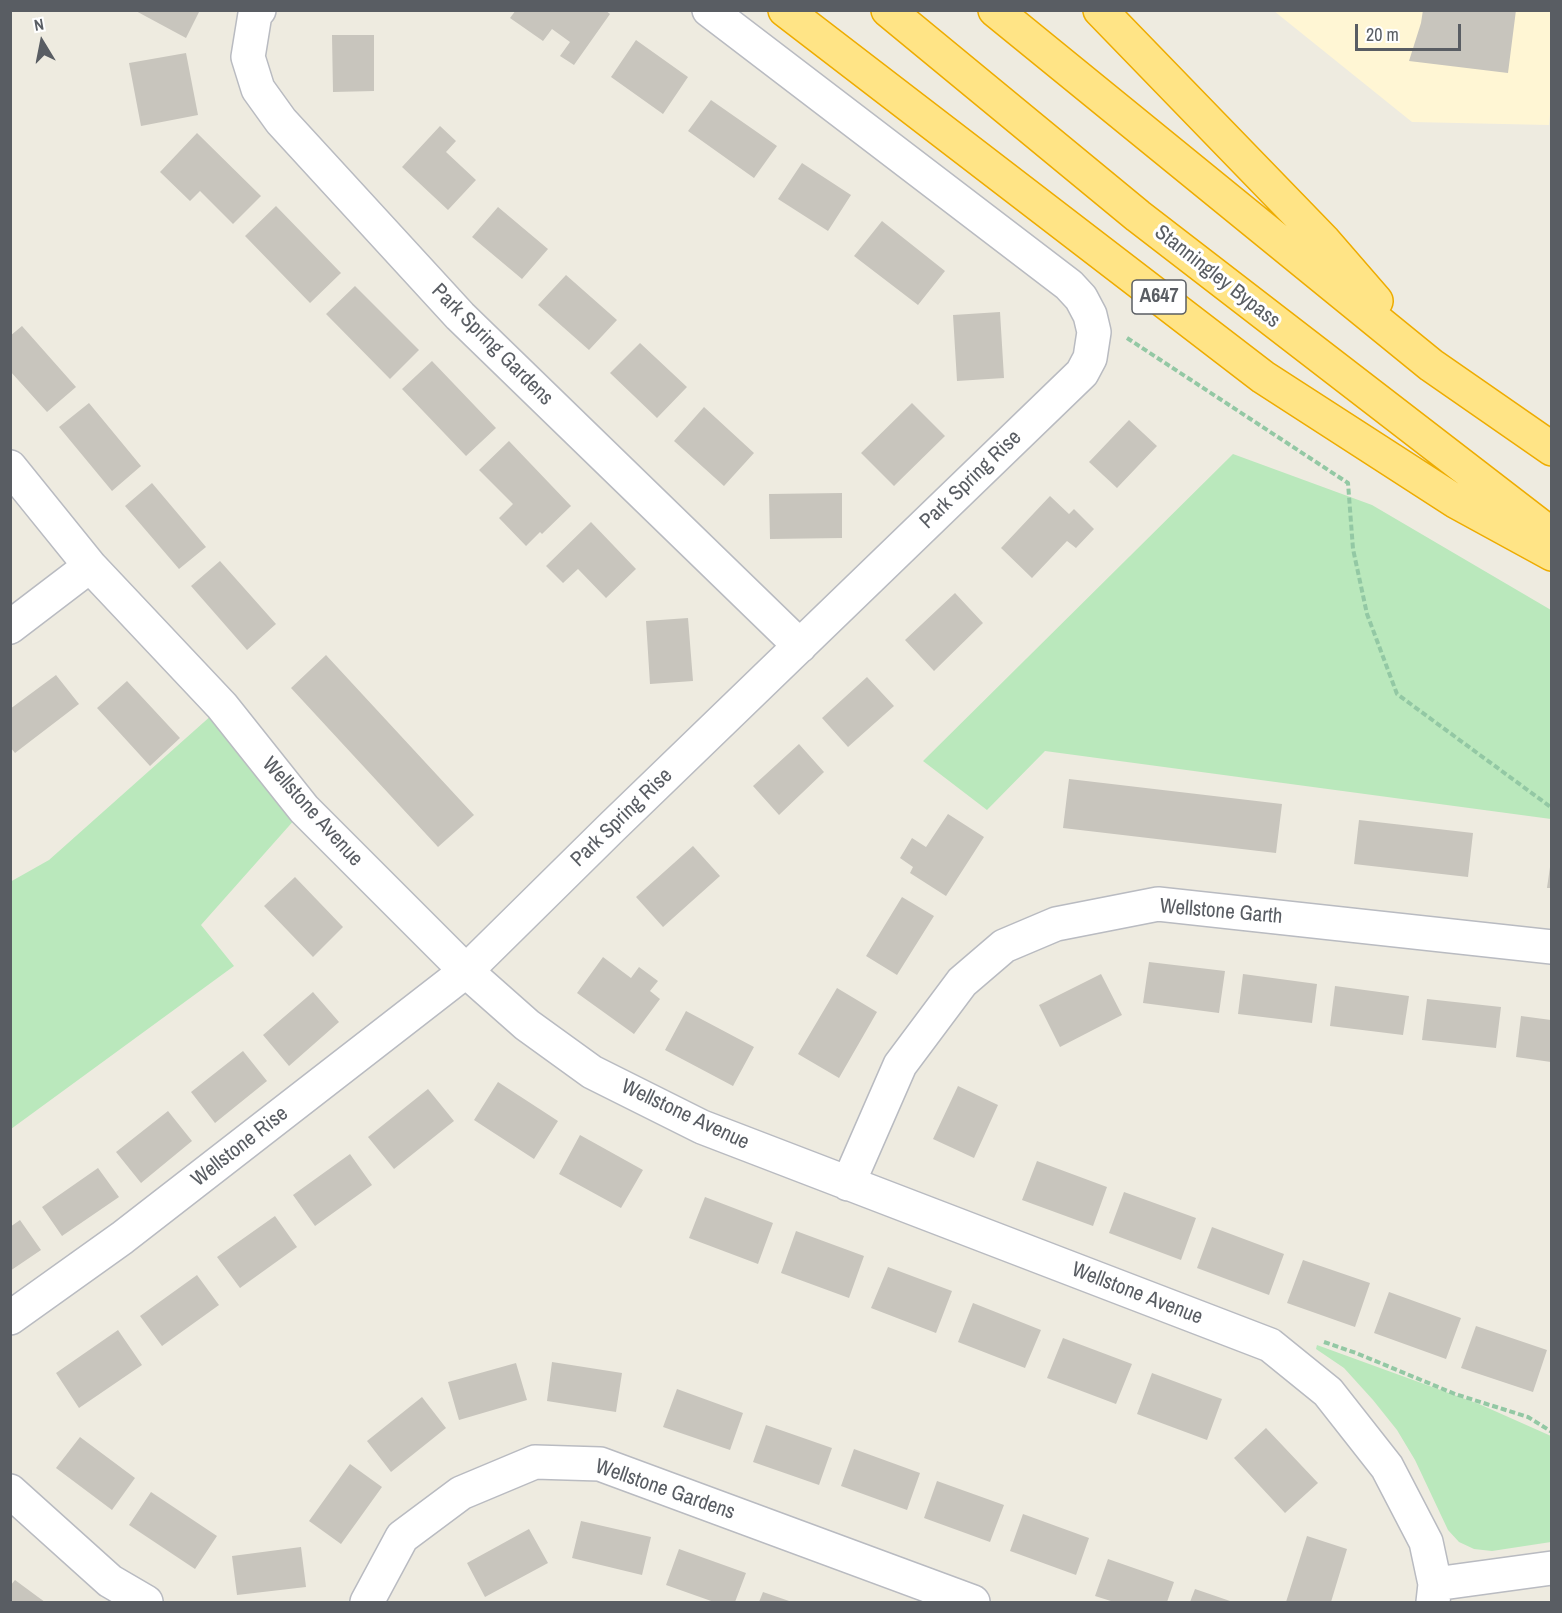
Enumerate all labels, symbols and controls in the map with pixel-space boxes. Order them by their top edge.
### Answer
north arrow [12,12,72,72]
scale bar [1358,12,1464,50]
text: N [32,13,45,36]
text: 20 m [1366,22,1399,47]
street label: Stanningley Bypass [1149,220,1285,334]
street label: Park Spring Gardens [426,279,558,411]
road number: A647 [1132,280,1186,314]
street label: Park Spring Rise [915,425,1027,535]
street label: Wellstone Avenue [256,752,368,872]
street label: Park Spring Rise [566,763,678,873]
street label: Wellstone Garth [1159,894,1283,930]
street label: Wellstone Avenue [617,1074,753,1156]
street label: Wellstone Rise [187,1102,293,1192]
street label: Wellstone Avenue [1068,1257,1206,1331]
street label: Wellstone Gardens [592,1454,738,1526]

